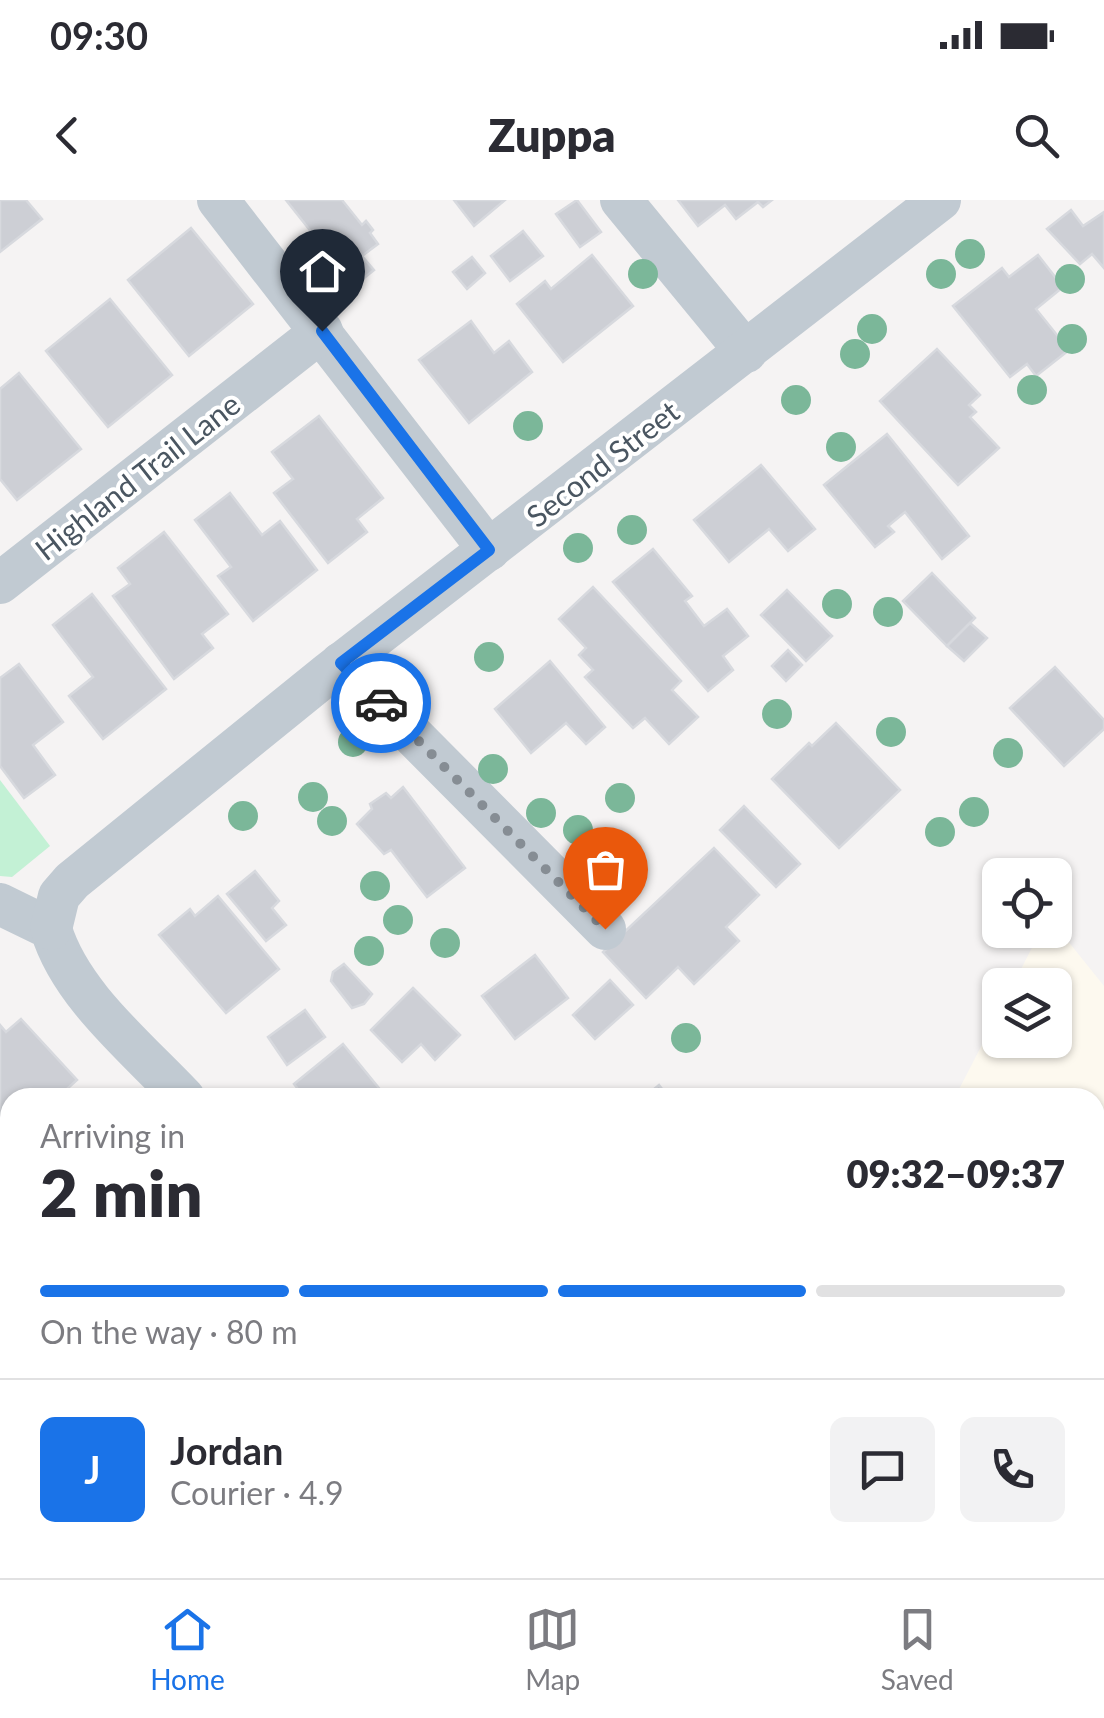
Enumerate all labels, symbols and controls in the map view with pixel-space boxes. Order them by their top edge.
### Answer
text: 09:30 [50,12,148,58]
icon: back [40,108,95,163]
text: Zuppa [488,108,616,162]
icon: search [1009,108,1064,163]
pin [280,229,365,332]
icon: home [295,244,350,299]
street label: Highland Trail Lane [28,385,246,567]
street label: Second Street [519,392,685,534]
courier [331,653,431,753]
icon: car [354,676,409,731]
pin [563,827,648,930]
icon: bag [578,842,633,897]
map controls [982,858,1072,1058]
button: locate [982,858,1072,948]
button: layers [982,968,1072,1058]
text: Arriving in [40,1116,185,1155]
text: 09:32–09:37 [846,1150,1065,1196]
text: 2 min [40,1153,202,1231]
text: On the way · 80 m [40,1312,298,1351]
button: chat [830,1417,935,1522]
button: phone [960,1417,1065,1522]
text: Jordan [170,1427,283,1473]
text: J [84,1446,101,1492]
text: Courier · 4.9 [170,1473,344,1512]
tab: Home [150,1602,225,1696]
tab: Map [525,1602,580,1696]
tab: Saved [881,1602,954,1696]

